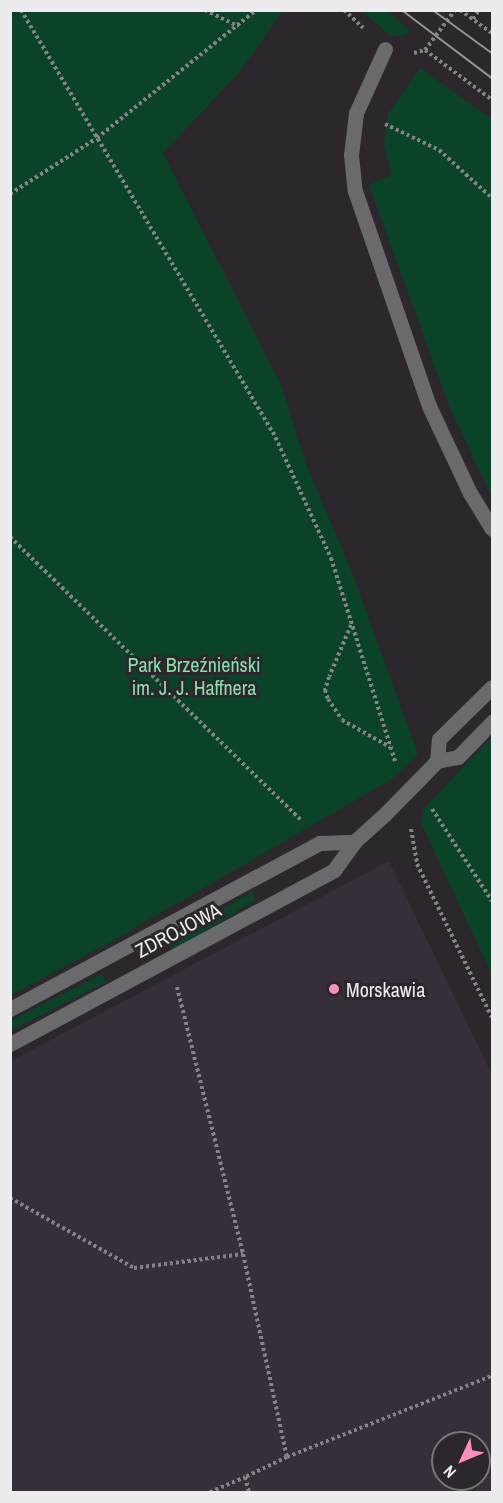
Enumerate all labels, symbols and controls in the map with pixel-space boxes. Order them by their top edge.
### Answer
park label: Park Brzeźnieński im. J. J. Haffnera [127,653,261,700]
street label: ZDROJOWA [131,898,225,962]
place label: Morskawia [346,977,425,1001]
marker: Morskawia [327,982,341,996]
north arrow [431,1431,491,1491]
text: N [438,1461,461,1483]

